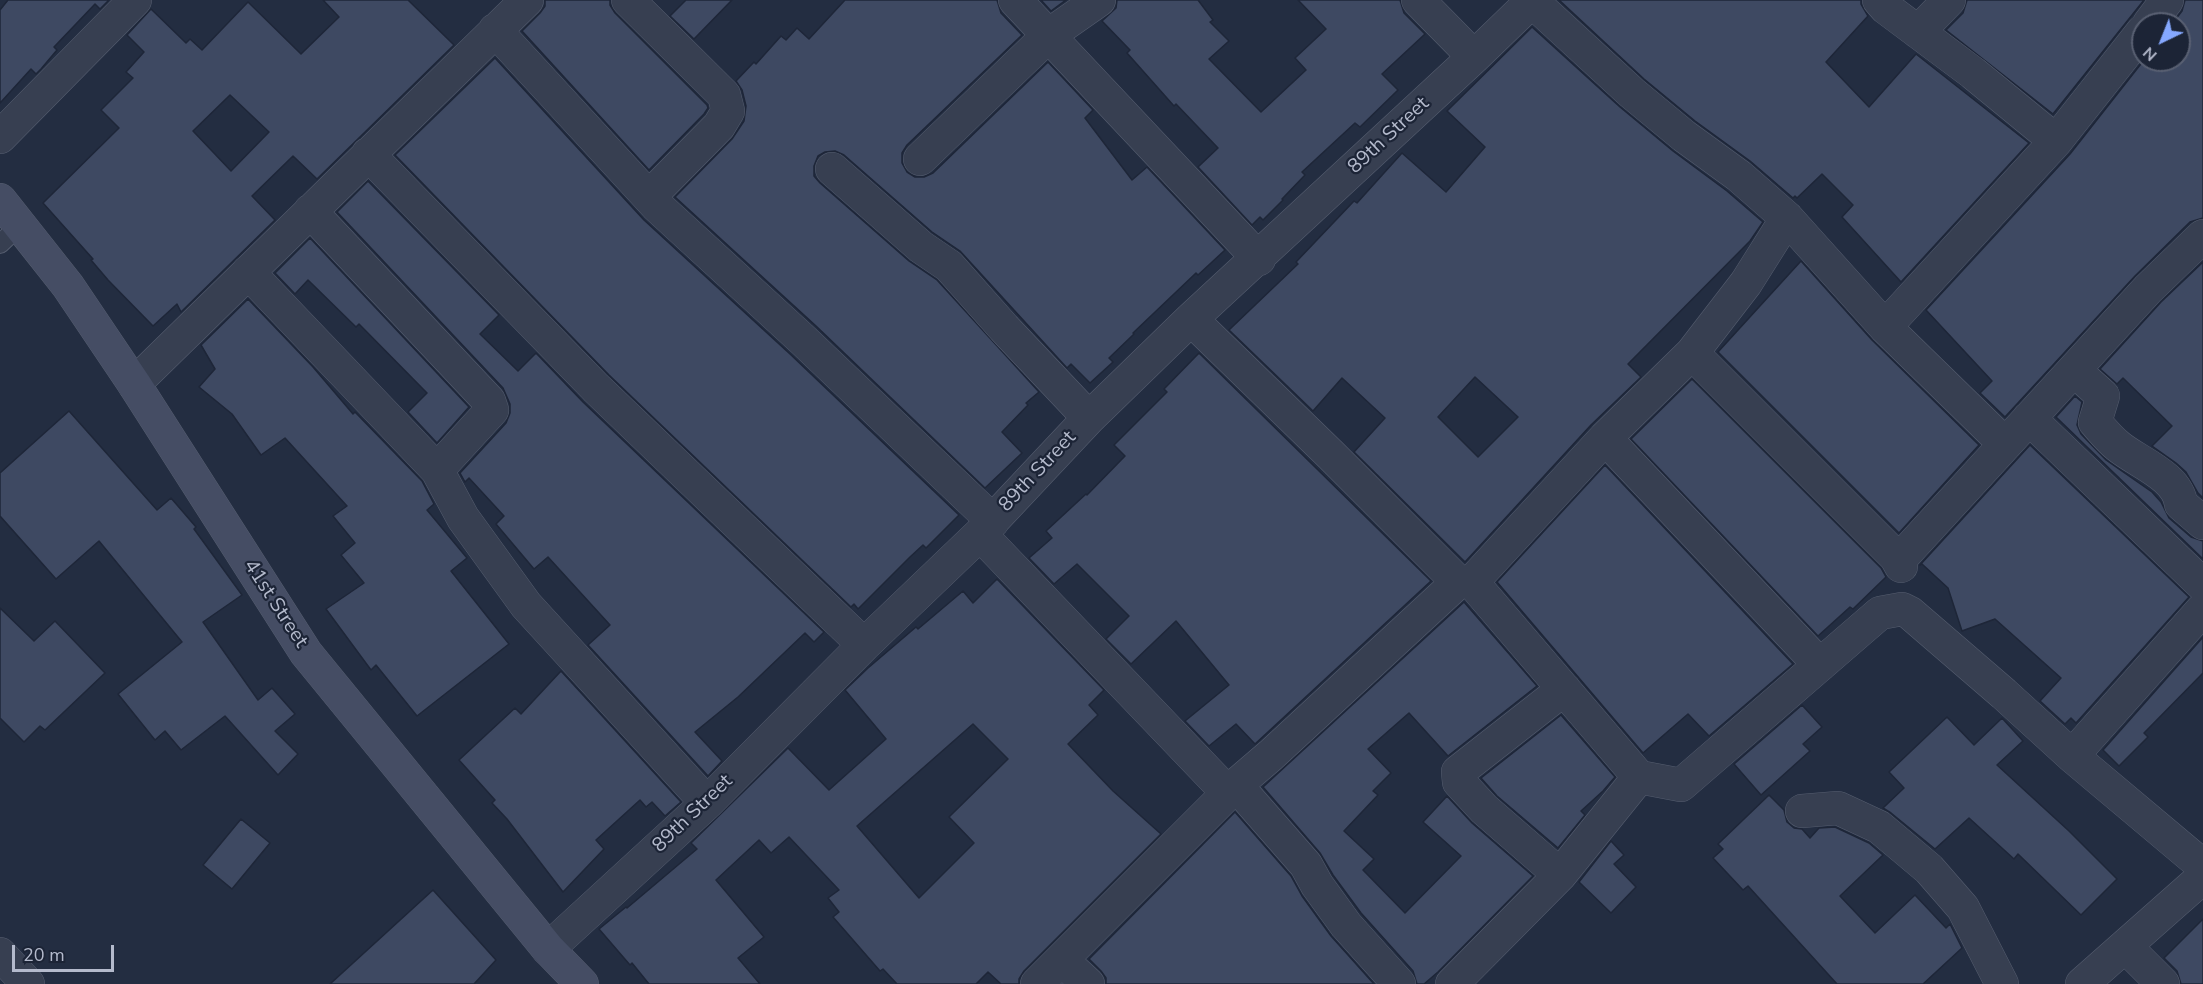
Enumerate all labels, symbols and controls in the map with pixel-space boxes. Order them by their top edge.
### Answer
north arrow [2131,12,2191,72]
text: N [2138,42,2162,66]
street label: 89th Street [1343,92,1435,180]
street label: 89th Street [994,426,1082,518]
street label: 41st Street [238,555,312,653]
street label: 89th Street [648,770,738,858]
scale bar [15,933,117,971]
text: 20 m [23,943,65,967]

